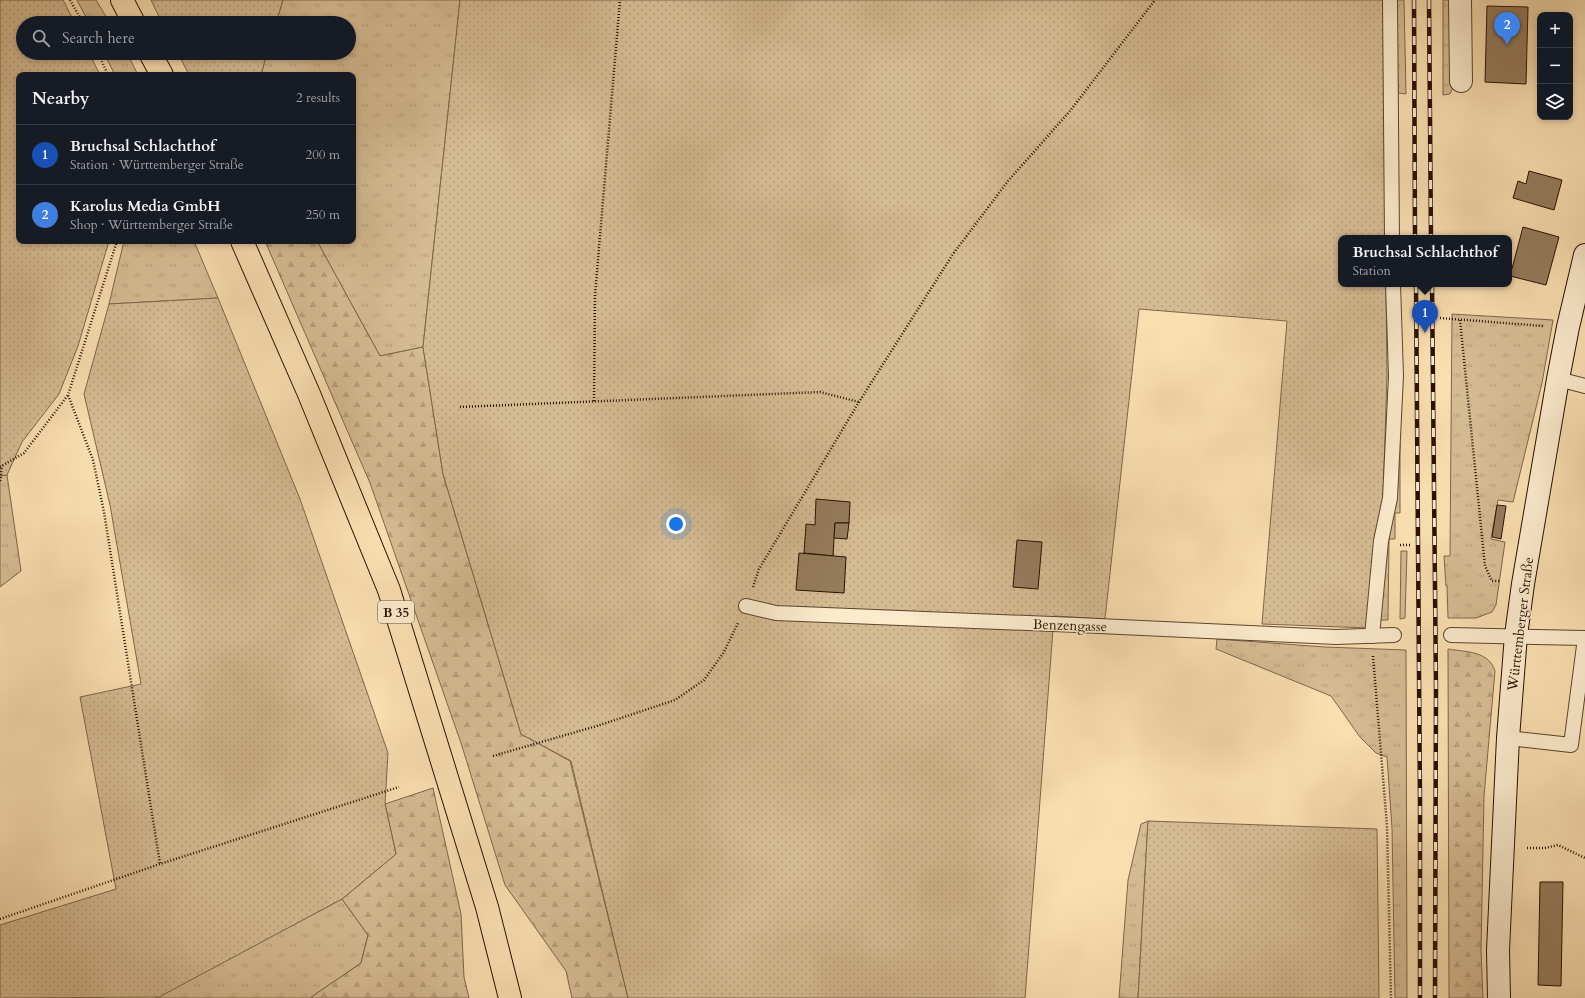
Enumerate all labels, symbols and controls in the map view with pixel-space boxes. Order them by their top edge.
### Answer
pin: 2 [1494,12,1520,45]
map controls [1537,12,1573,120]
button: + [1537,12,1573,48]
search box [16,16,356,60]
icon: search [30,27,52,49]
text: Search here [62,28,135,48]
button: − [1537,48,1573,84]
button: layers [1537,84,1573,120]
text: Nearby [32,87,89,110]
text: 2 results [296,89,340,107]
text: Bruchsal Schlachthof [70,136,215,156]
text: 1 [42,146,48,164]
text: 200 m [306,146,340,164]
text: Station · Württemberger Straße [70,156,244,174]
text: Karolus Media GmbH [70,196,221,216]
text: 2 [42,206,48,224]
text: 250 m [306,206,340,224]
text: Shop · Württemberger Straße [70,216,233,234]
popup [1338,235,1512,287]
text: Bruchsal Schlachthof [1352,242,1498,262]
text: Station [1352,262,1391,280]
pin: 1 [1412,300,1438,333]
your location [666,514,686,534]
street label: Württemberger Straße [1503,556,1538,693]
road number: B 35 [378,601,414,623]
street label: Benzengasse [1033,615,1107,636]

